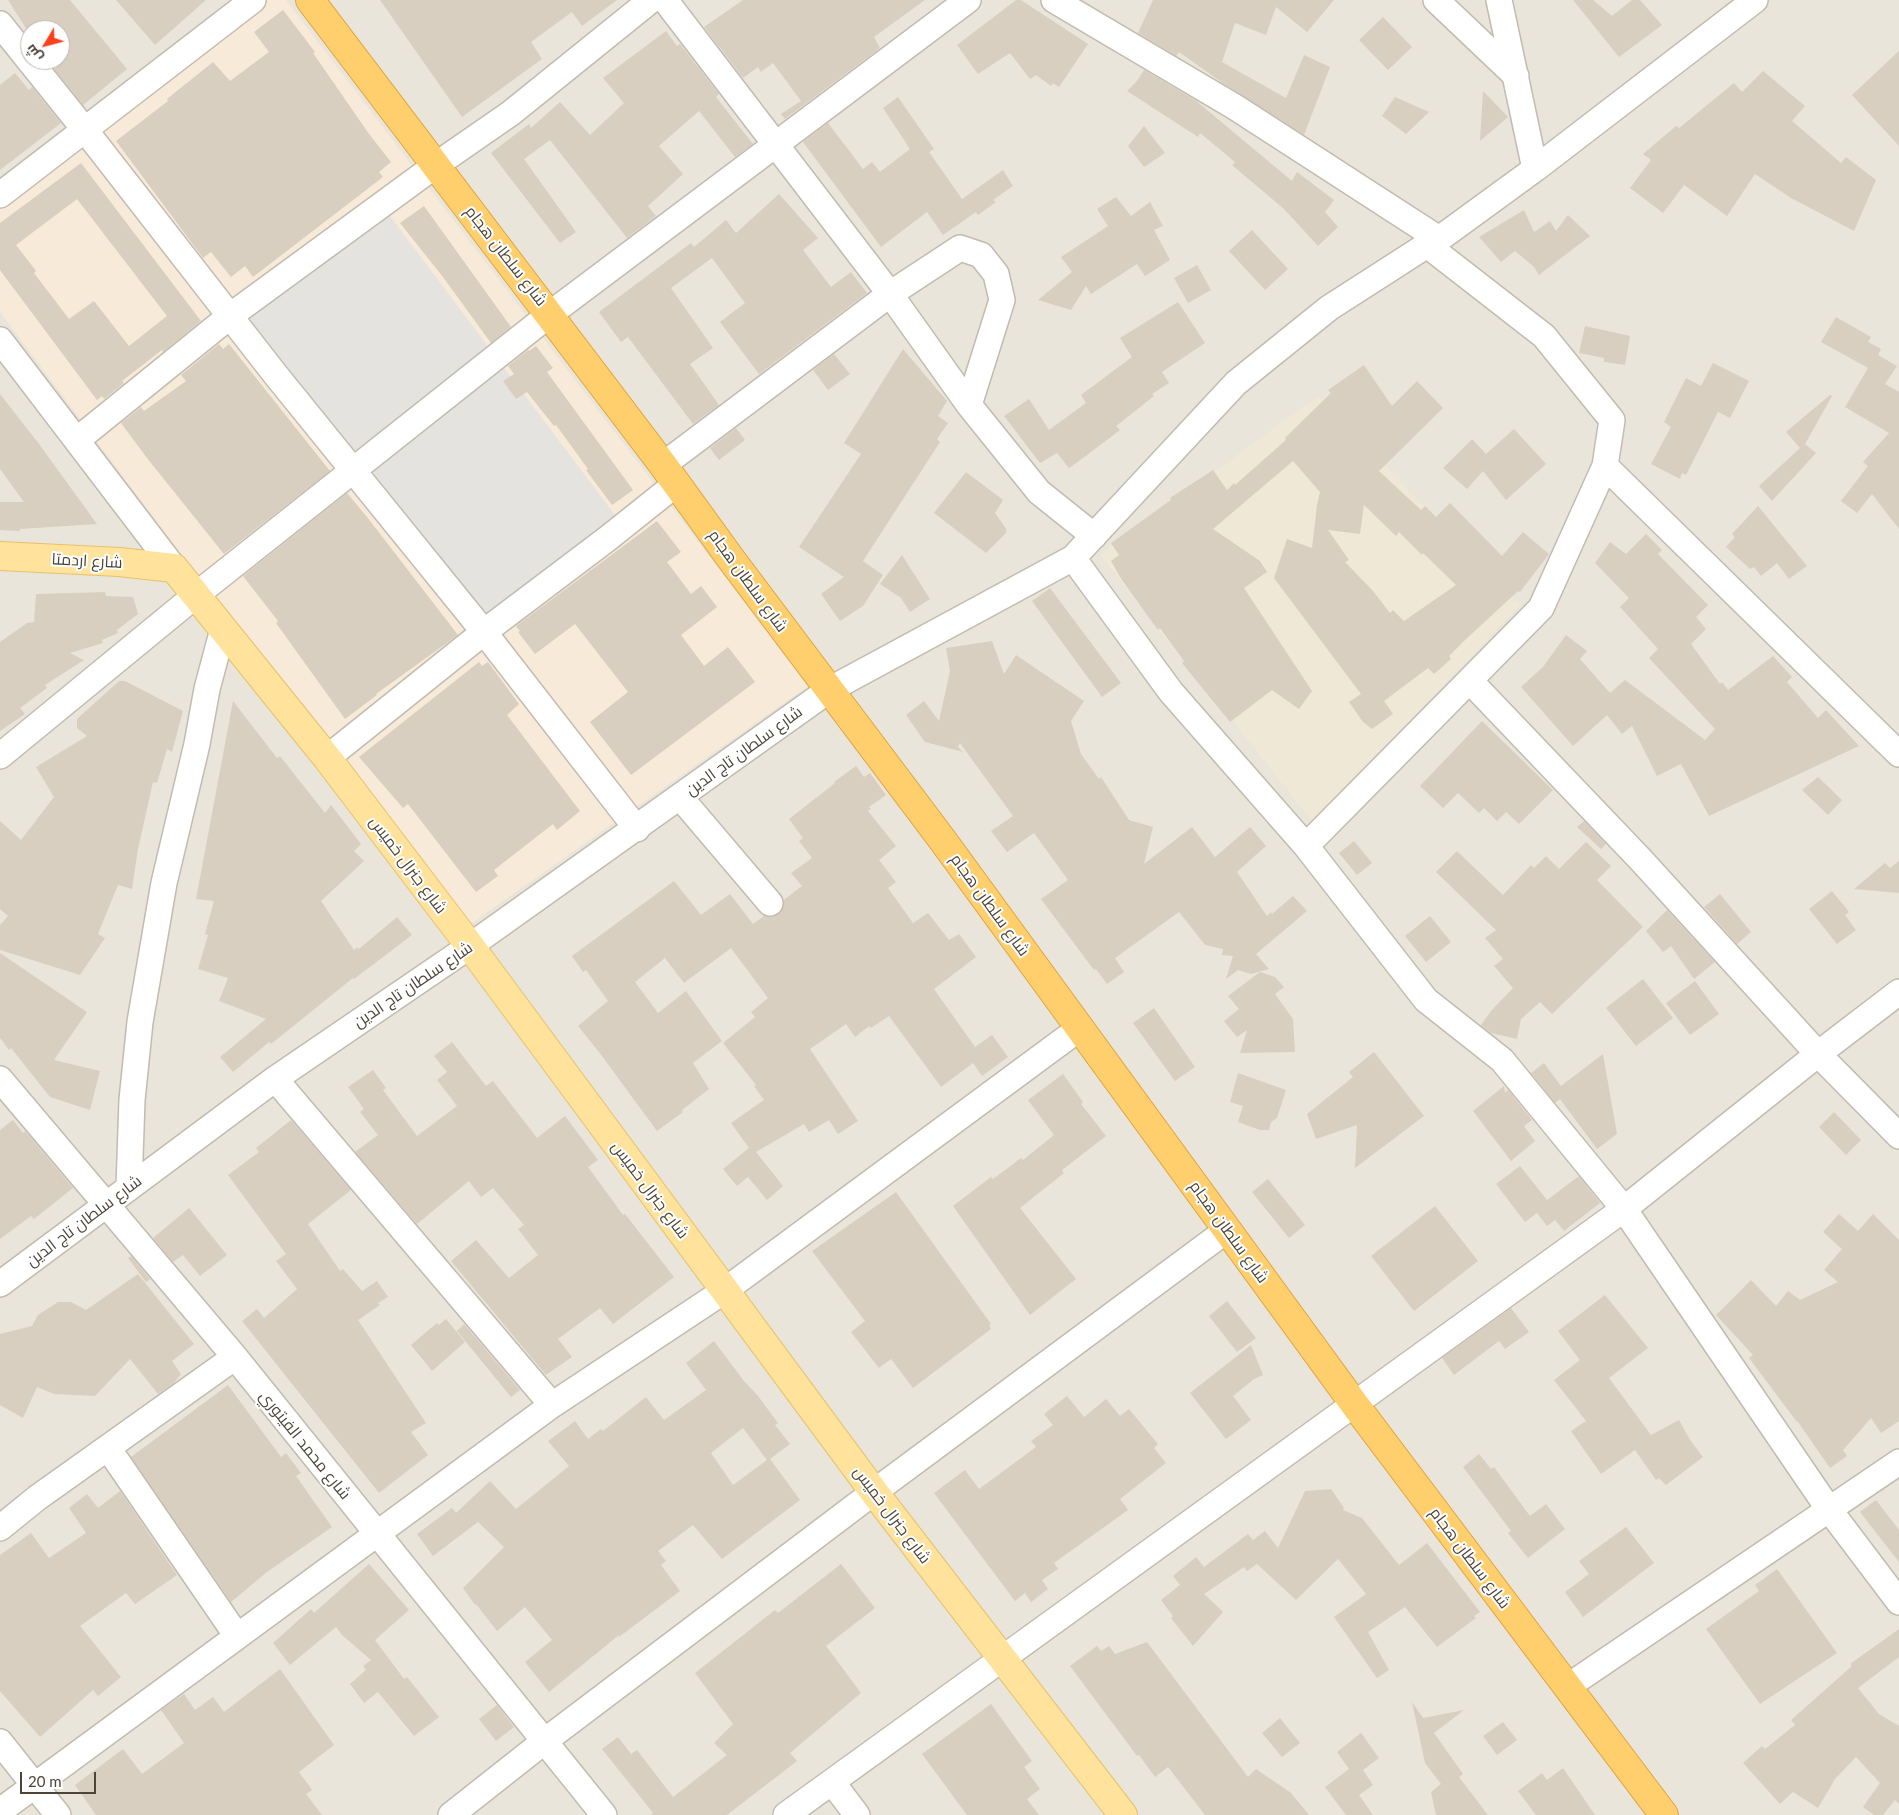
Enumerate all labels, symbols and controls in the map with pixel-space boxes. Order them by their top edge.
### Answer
north arrow [20,20,70,70]
text: ش [21,41,46,66]
street label: شارع سلطان هجام [461,202,551,310]
street label: شارع سلطان هجام [704,526,792,636]
street label: شارع اردمتا [51,550,123,572]
street label: شارع سلطان تاج الدين [682,702,806,800]
street label: شارع جنرال خميس [365,813,451,917]
street label: شارع سلطان هجام [946,850,1034,960]
street label: شارع سلطان تاج الدين [350,938,476,1032]
street label: شارع جنرال خميس [607,1138,693,1242]
street label: شارع سلطان تاج الدين [22,1171,146,1271]
street label: شارع سلطان هجام [1185,1177,1273,1287]
street label: شارع محمد الفيتوري [255,1387,355,1503]
street label: شارع جنرال خميس [849,1463,935,1567]
street label: شارع سلطان هجام [1426,1504,1514,1612]
scale bar [22,1762,99,1794]
text: 20 m [28,1772,62,1790]

